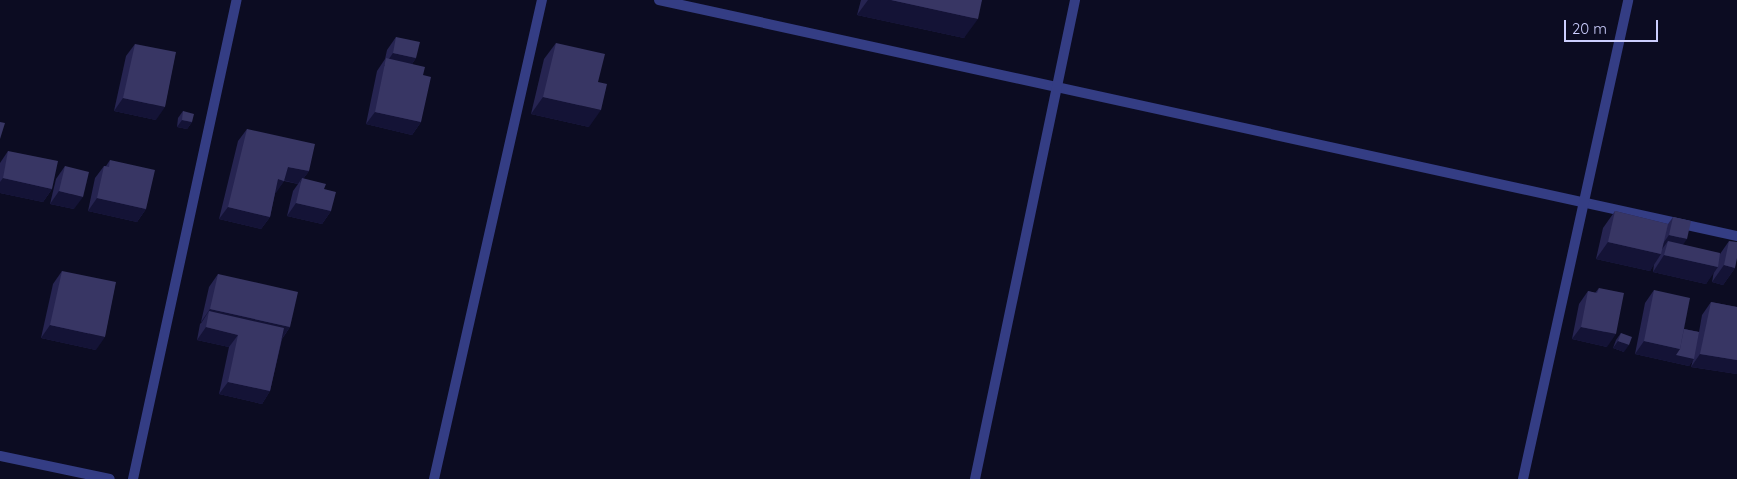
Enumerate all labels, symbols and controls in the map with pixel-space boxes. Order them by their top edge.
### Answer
scale bar [1567,10,1661,42]
text: 20 m [1572,19,1607,38]

